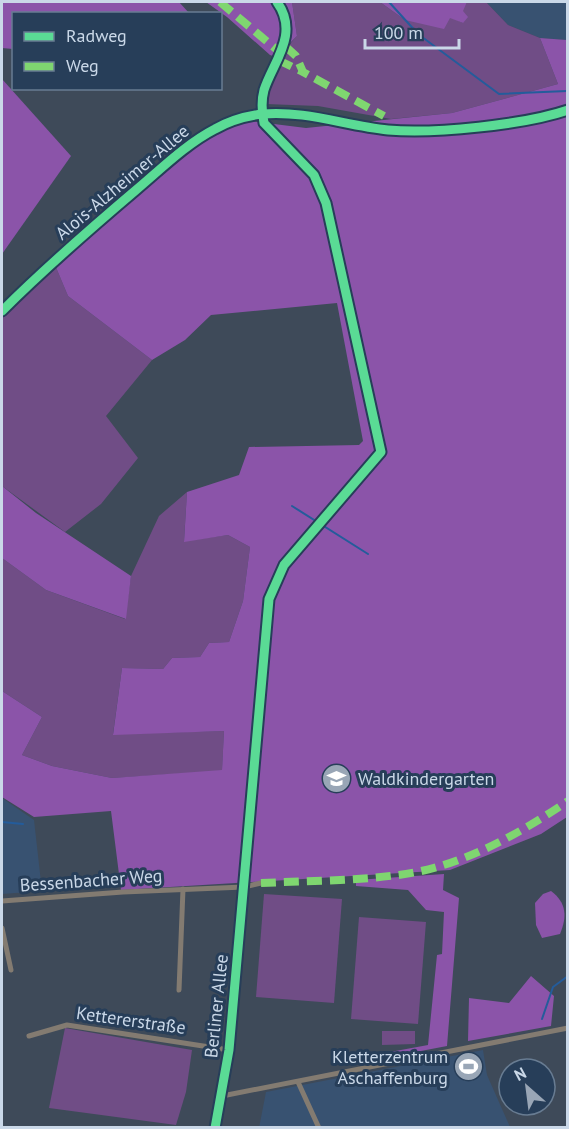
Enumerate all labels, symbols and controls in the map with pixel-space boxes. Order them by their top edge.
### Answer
legend [12,12,222,90]
scale bar [365,12,460,50]
text: 100 m [374,21,423,44]
text: Radweg [66,24,127,47]
text: Weg [66,54,99,77]
street label: Alois-Alzheimer-Allee [50,119,194,245]
school or university icon: Waldkindergarten [321,762,353,794]
place label: Waldkindergarten [358,767,494,790]
street label: Bessenbacher Weg [19,864,163,896]
street label: Berliner Allee [199,953,233,1059]
street label: Kettererstraße [75,1001,187,1039]
place label: Kletterzentrum Aschaffenburg [332,1045,448,1089]
sports icon: Kletterzentrum Aschaffenburg [453,1050,485,1082]
north arrow [497,1057,557,1117]
text: N [511,1062,529,1085]

